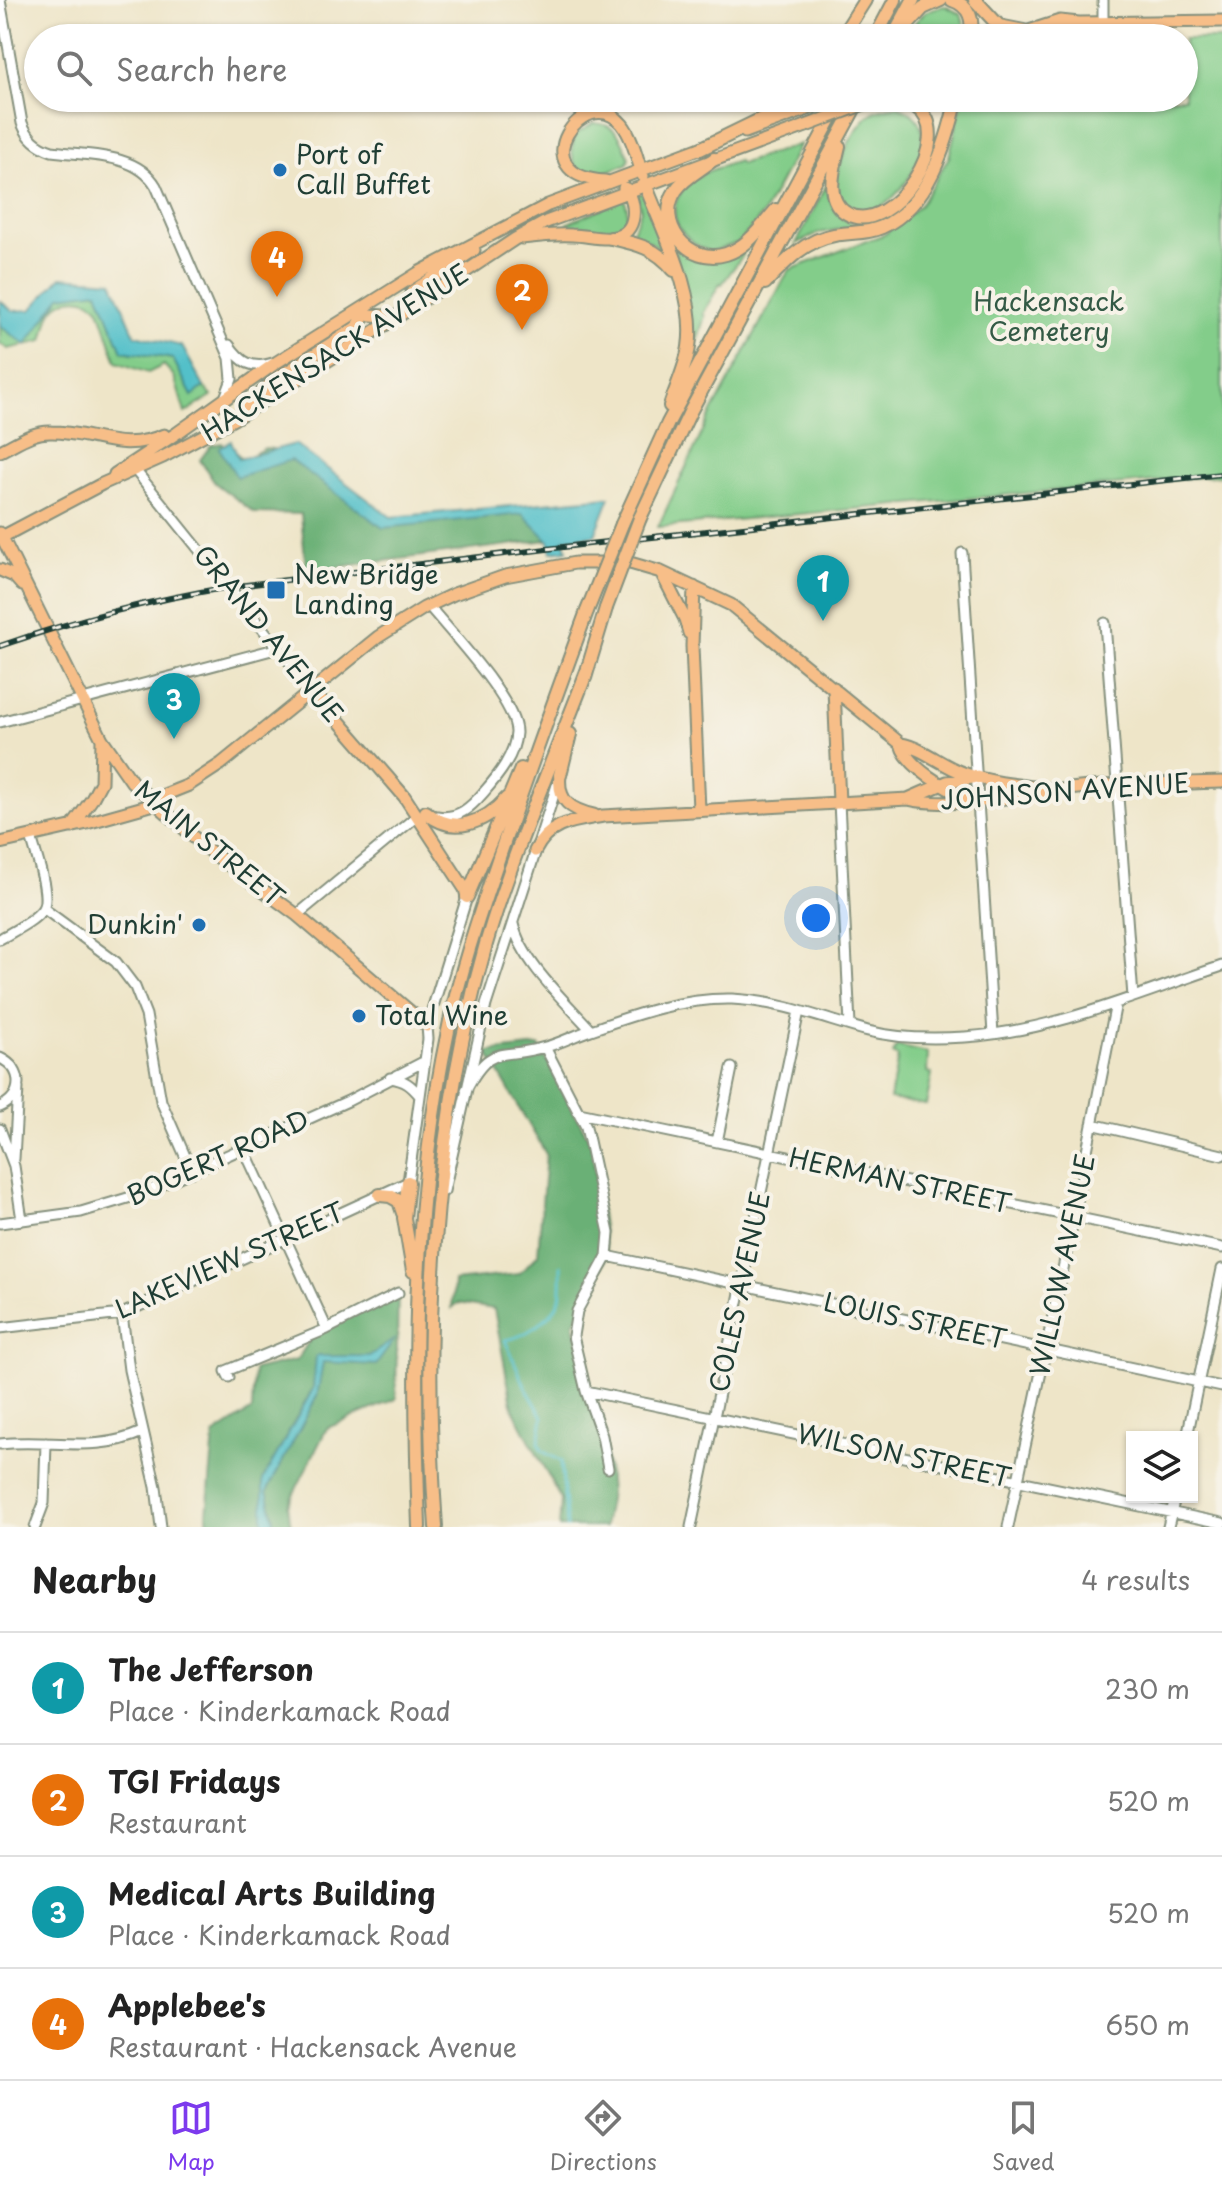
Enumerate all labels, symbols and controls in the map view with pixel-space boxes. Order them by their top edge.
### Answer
search box [24,24,1198,112]
icon: search [52,46,96,90]
text: Search here [116,46,288,91]
place label: Port of Call Buffet [296,134,431,203]
marker: Port of Call Buffet [271,161,289,179]
pin: 4 [251,231,303,297]
street label: HACKENSACK AVENUE [193,253,476,450]
pin: 2 [496,264,548,330]
park label: Hackensack Cemetery [974,281,1125,350]
street label: GRAND AVENUE [185,536,353,730]
place label: New Bridge Landing [294,554,438,623]
pin: 1 [797,555,849,621]
marker: New Bridge Landing [265,579,287,601]
pin: 3 [148,673,200,739]
street label: JOHNSON AVENUE [939,762,1191,819]
street label: MAIN STREET [127,770,293,916]
your location [796,898,836,938]
place label: Dunkin' [87,904,183,943]
marker: Dunkin' [190,916,208,934]
place label: Total Wine [375,995,508,1034]
marker: Total Wine [350,1007,368,1025]
street label: BOGERT ROAD [120,1099,315,1214]
street label: HERMAN STREET [786,1137,1015,1222]
street label: WILLOW AVENUE [1019,1150,1104,1379]
street label: COLES AVENUE [698,1188,779,1396]
street label: LAKEVIEW STREET [109,1191,350,1328]
street label: LOUIS STREET [820,1281,1010,1358]
street label: WILSON STREET [794,1413,1015,1496]
map controls [1126,1431,1198,1503]
button: layers [1126,1431,1198,1503]
text: Nearby [32,1553,157,1605]
text: 4 results [1081,1560,1190,1599]
text: The Jefferson [108,1646,314,1691]
text: 1 [52,1669,64,1708]
text: 230 m [1105,1669,1190,1708]
text: Place · Kinderkamack Road [108,1691,451,1730]
text: TGI Fridays [108,1758,281,1803]
text: 2 [49,1781,67,1820]
text: 520 m [1107,1781,1190,1820]
text: Restaurant [108,1803,247,1842]
text: Medical Arts Building [108,1870,435,1915]
text: 3 [49,1893,67,1932]
text: 520 m [1107,1893,1190,1932]
text: Place · Kinderkamack Road [108,1915,451,1954]
text: Applebee's [108,1982,266,2027]
text: 4 [49,2005,67,2044]
text: 650 m [1105,2005,1190,2044]
text: Restaurant · Hackensack Avenue [108,2027,517,2066]
tab: Map [168,2096,215,2177]
tab: Directions [550,2096,657,2177]
tab: Saved [992,2096,1054,2177]

